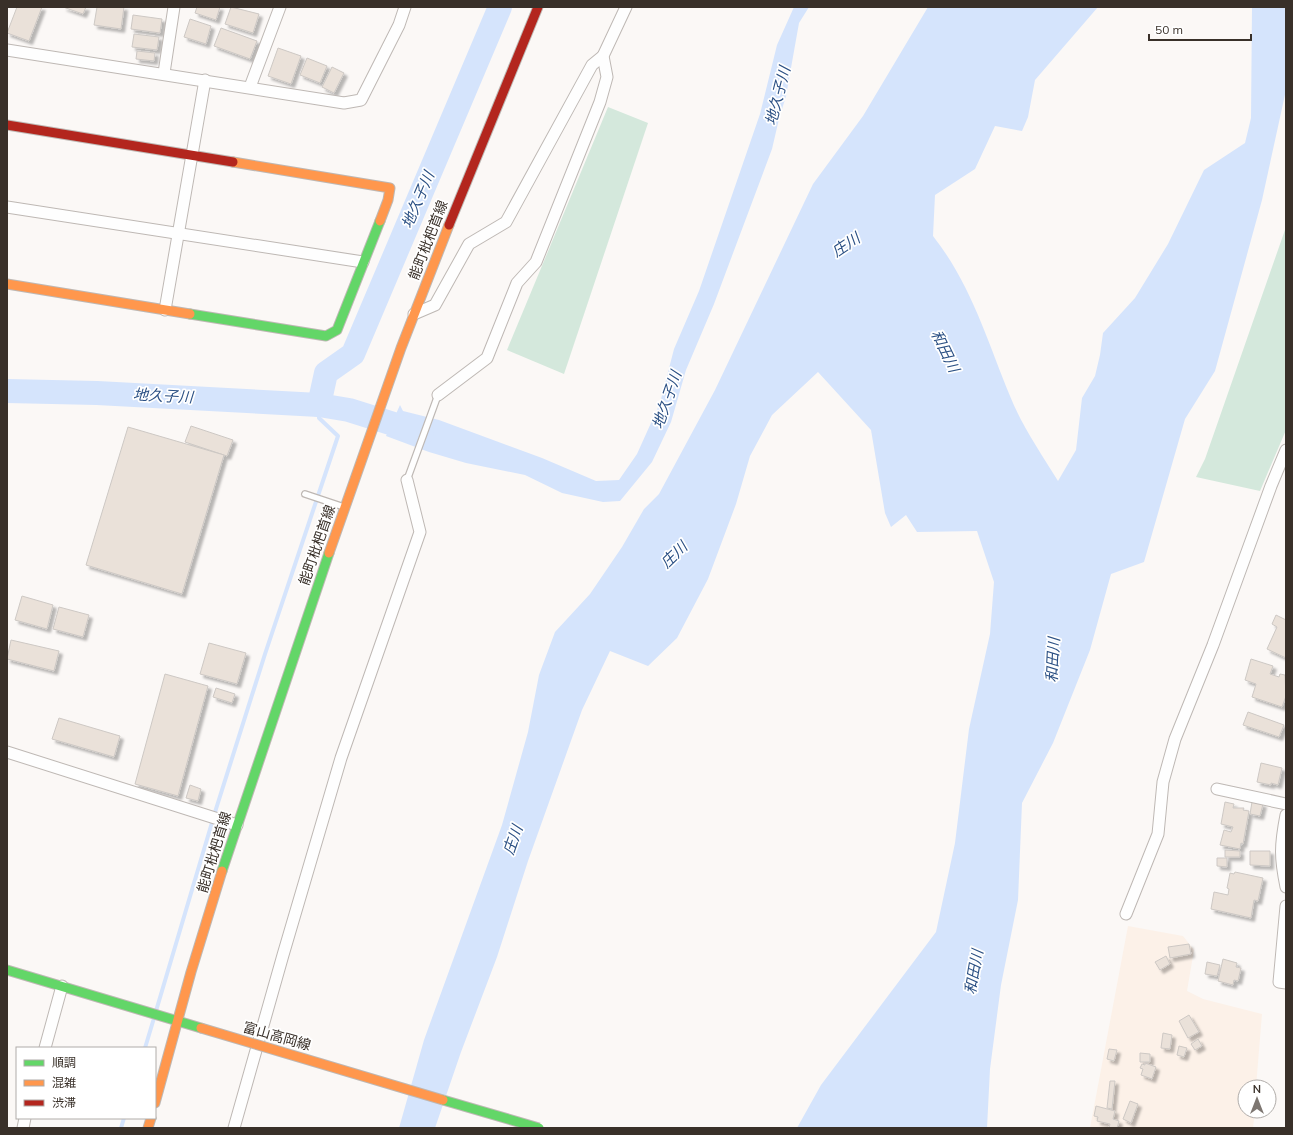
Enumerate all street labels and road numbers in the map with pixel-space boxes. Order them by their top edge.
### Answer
street label: 能町枇杷首線 [405,198,451,282]
street label: 能町枇杷首線 [295,502,339,588]
street label: 能町枇杷首線 [193,809,235,895]
street label: 富山高岡線 [241,1018,313,1054]

